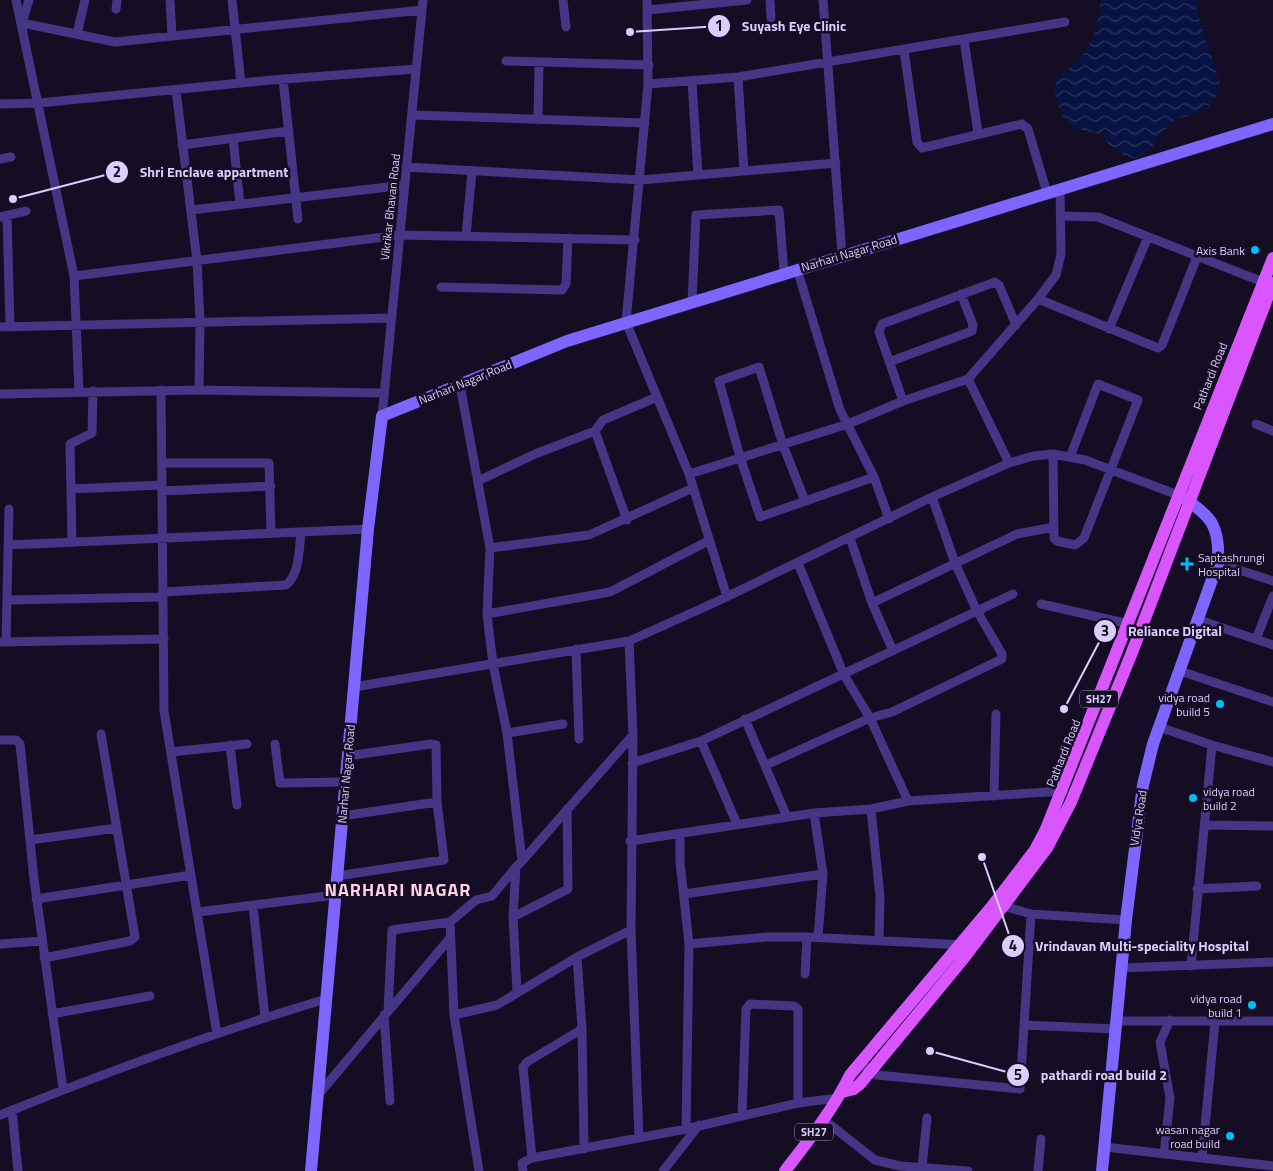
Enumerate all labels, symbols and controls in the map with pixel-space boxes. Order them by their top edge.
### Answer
callout: Suyash Eye Clinic [707,11,856,40]
text: 1 [715,14,723,37]
text: Suyash Eye Clinic [742,15,846,36]
street label: Vikrikar Bhavan Road [375,153,405,261]
callout: Shri Enclave appartment [104,158,298,187]
text: 2 [113,160,121,183]
text: Shri Enclave appartment [140,161,288,182]
street label: Narhari Nagar Road [799,229,899,277]
place label: Axis Bank [1196,241,1245,260]
marker: Axis Bank [1249,244,1261,256]
street label: Pathardi Road [1188,339,1232,413]
street label: Narhari Nagar Road [415,355,515,409]
place label: Saptashrungi Hospital [1198,548,1265,581]
marker: Saptashrungi Hospital [1180,557,1194,571]
callout: Reliance Digital [1093,617,1232,646]
text: 3 [1101,619,1109,642]
text: Reliance Digital [1128,620,1222,641]
place label: vidya road build 5 [1158,688,1210,721]
road number: SH27 [1080,691,1118,708]
marker: vidya road build 5 [1214,698,1226,710]
street label: Pathardi Road [1041,716,1085,790]
street label: Narhari Nagar Road [332,724,360,824]
place label: vidya road build 2 [1203,782,1255,815]
street label: Vidya Road [1124,789,1152,847]
marker: vidya road build 2 [1187,792,1199,804]
district label: NARHARI NAGAR [325,876,471,903]
callout: Vrindavan Multi-speciality Hospital [1000,931,1259,960]
text: 4 [1009,934,1017,957]
text: Vrindavan Multi-speciality Hospital [1035,935,1249,956]
place label: vidya road build 1 [1190,989,1242,1022]
marker: vidya road build 1 [1246,999,1258,1011]
callout: pathardi road build 2 [1006,1061,1177,1090]
text: 5 [1014,1063,1022,1086]
text: pathardi road build 2 [1041,1064,1167,1085]
place label: wasan nagar road build [1155,1120,1220,1153]
road number: SH27 [795,1124,833,1140]
marker: wasan nagar road build [1224,1130,1236,1142]

